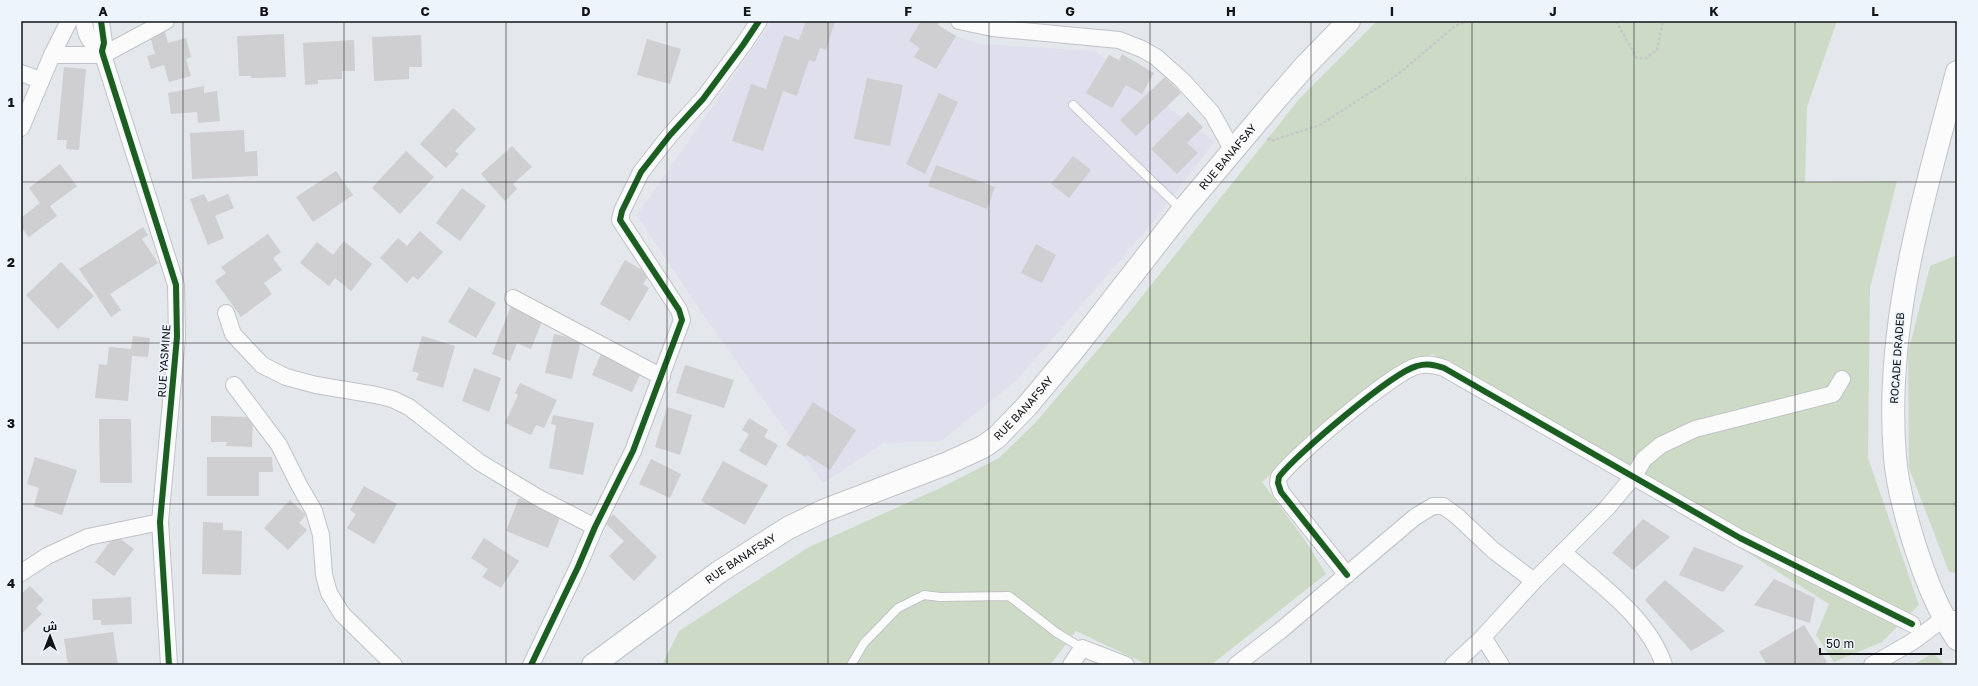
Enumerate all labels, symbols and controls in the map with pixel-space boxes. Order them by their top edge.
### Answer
text: A [98,3,108,19]
text: B [259,3,269,19]
text: C [420,3,430,19]
text: D [581,3,591,19]
text: E [743,3,751,19]
text: F [904,3,912,19]
text: G [1065,3,1075,19]
text: H [1226,3,1236,19]
text: I [1390,3,1394,19]
text: J [1549,3,1557,19]
text: K [1709,3,1719,19]
text: L [1871,3,1879,19]
text: 1 [8,94,15,110]
street label: RUE BANAFSAY [1196,121,1259,192]
text: 2 [7,254,15,270]
street label: ROCADE DRADEB [1887,312,1906,404]
street label: RUE YASMINE [154,324,173,398]
street label: RUE BANAFSAY [991,373,1055,443]
text: 3 [7,415,15,431]
street label: RUE BANAFSAY [702,530,778,586]
text: 4 [7,575,15,591]
north arrow [30,616,70,656]
text: ش [43,619,57,633]
scale bar [1820,630,1941,656]
text: 50 m [1826,636,1854,651]

